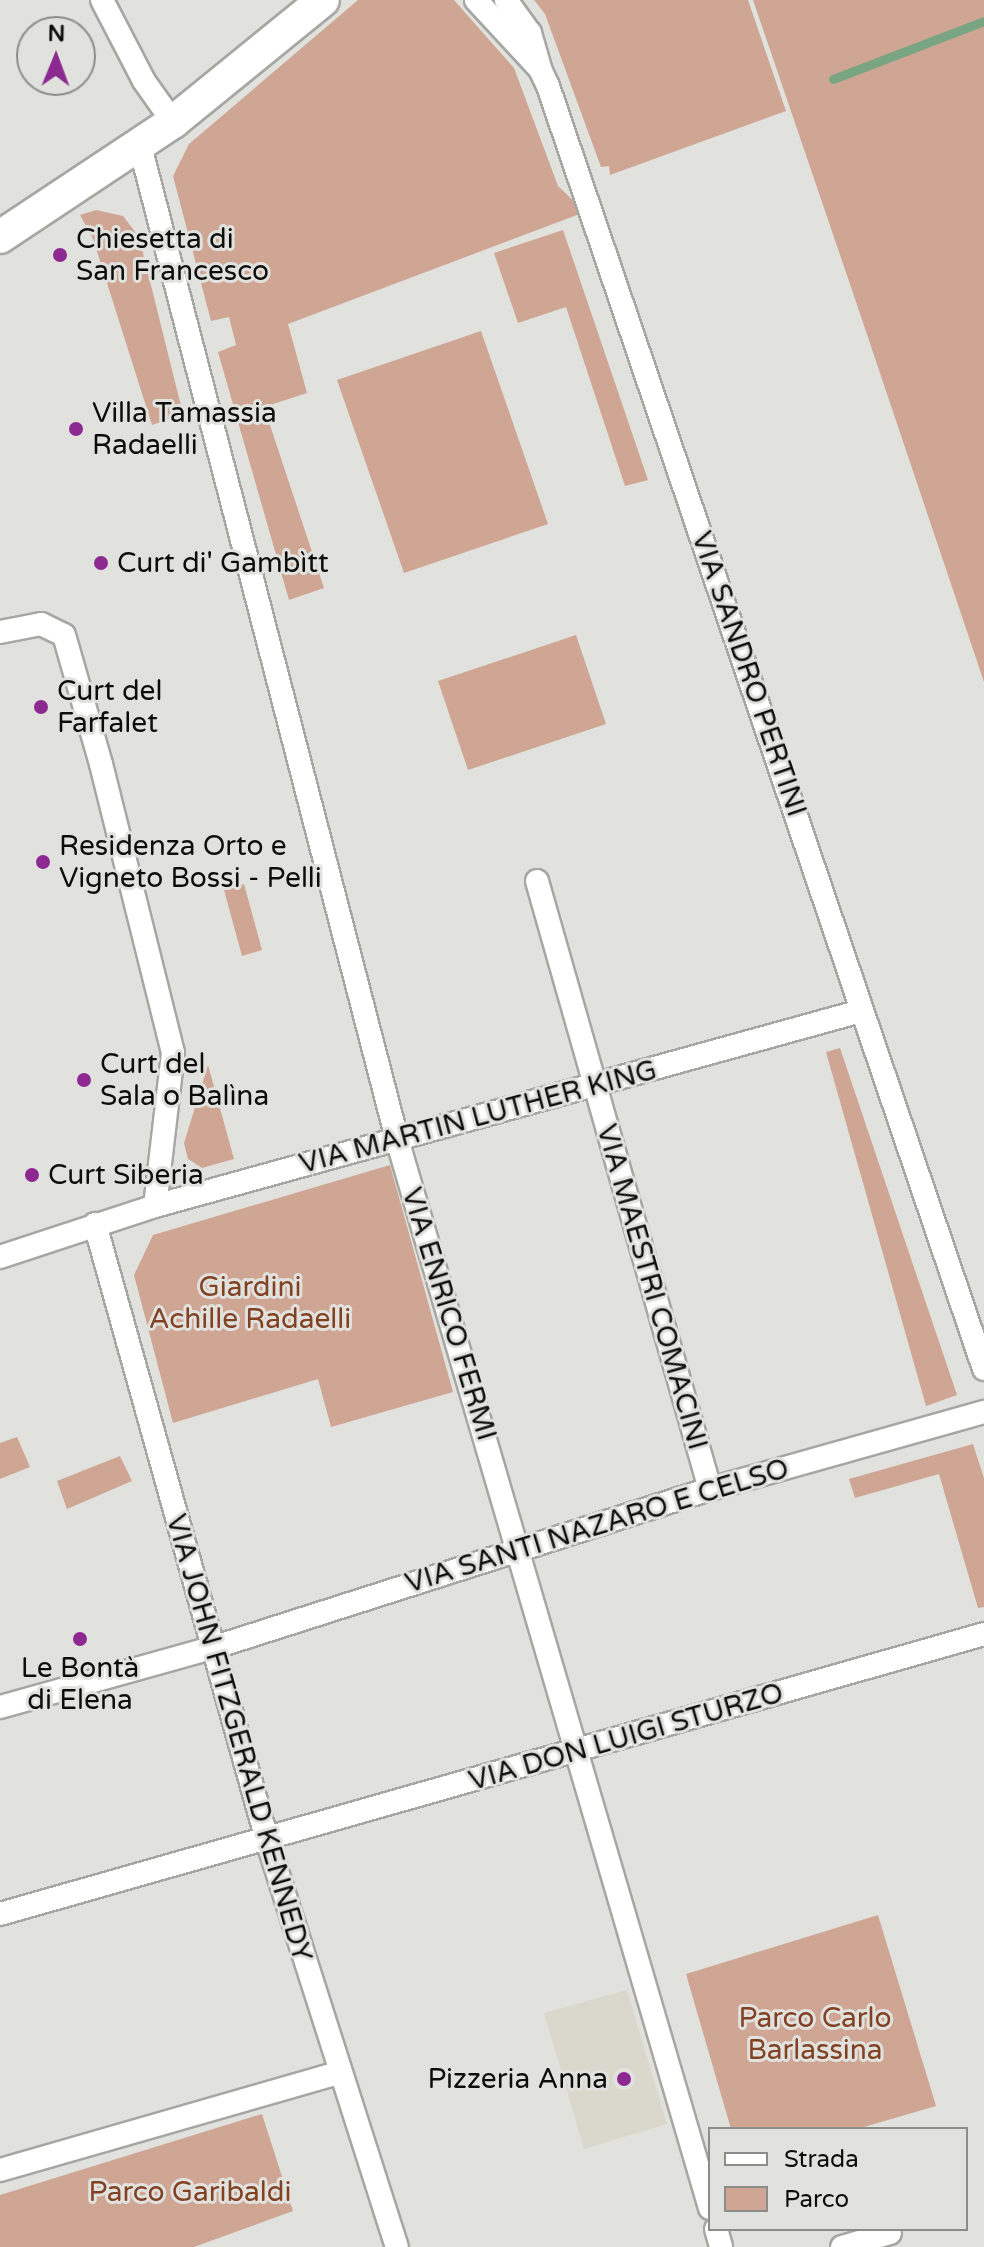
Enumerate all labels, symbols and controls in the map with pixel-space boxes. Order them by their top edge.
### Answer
north arrow [16,16,96,96]
text: N [47,21,65,47]
place label: Chiesetta di San Francesco [76,222,269,288]
marker: Chiesetta di San Francesco [51,246,69,264]
place label: Villa Tamassia Radaelli [92,396,277,462]
marker: Villa Tamassia Radaelli [67,420,85,438]
street label: VIA SANDRO PERTINI [684,527,814,821]
place label: Curt di' Gambìtt [117,546,329,580]
marker: Curt di' Gambìtt [92,554,110,572]
place label: Curt del Farfalet [57,674,162,740]
marker: Curt del Farfalet [32,698,50,716]
place label: Residenza Orto e Vigneto Bossi - Pelli [59,829,322,895]
marker: Residenza Orto e Vigneto Bossi - Pelli [34,853,52,871]
place label: Curt del Sala o Balìna [100,1047,269,1113]
street label: VIA MARTIN LUTHER KING [296,1053,660,1181]
marker: Curt del Sala o Balìna [75,1071,93,1089]
street label: VIA MAESTRI COMACINI [589,1120,715,1454]
place label: Curt Siberia [48,1158,204,1192]
marker: Curt Siberia [23,1166,41,1184]
street label: VIA ENRICO FERMI [395,1184,503,1444]
park label: Giardini Achille Radaelli [149,1270,351,1336]
street label: VIA SANTI NAZARO E CELSO [401,1452,793,1600]
street label: VIA JOHN FITZGERALD KENNEDY [159,1510,319,1966]
marker: Le Bontà di Elena [71,1630,89,1648]
place label: Le Bontà di Elena [21,1651,139,1717]
street label: VIA DON LUIGI STURZO [465,1676,787,1798]
park label: Parco Carlo Barlassina [738,2001,892,2067]
place label: Pizzeria Anna [427,2062,608,2096]
marker: Pizzeria Anna [615,2070,633,2088]
legend [708,2127,968,2231]
text: Strada [784,2145,859,2174]
park label: Parco Garibaldi [89,2175,291,2209]
text: Parco [784,2185,849,2214]

